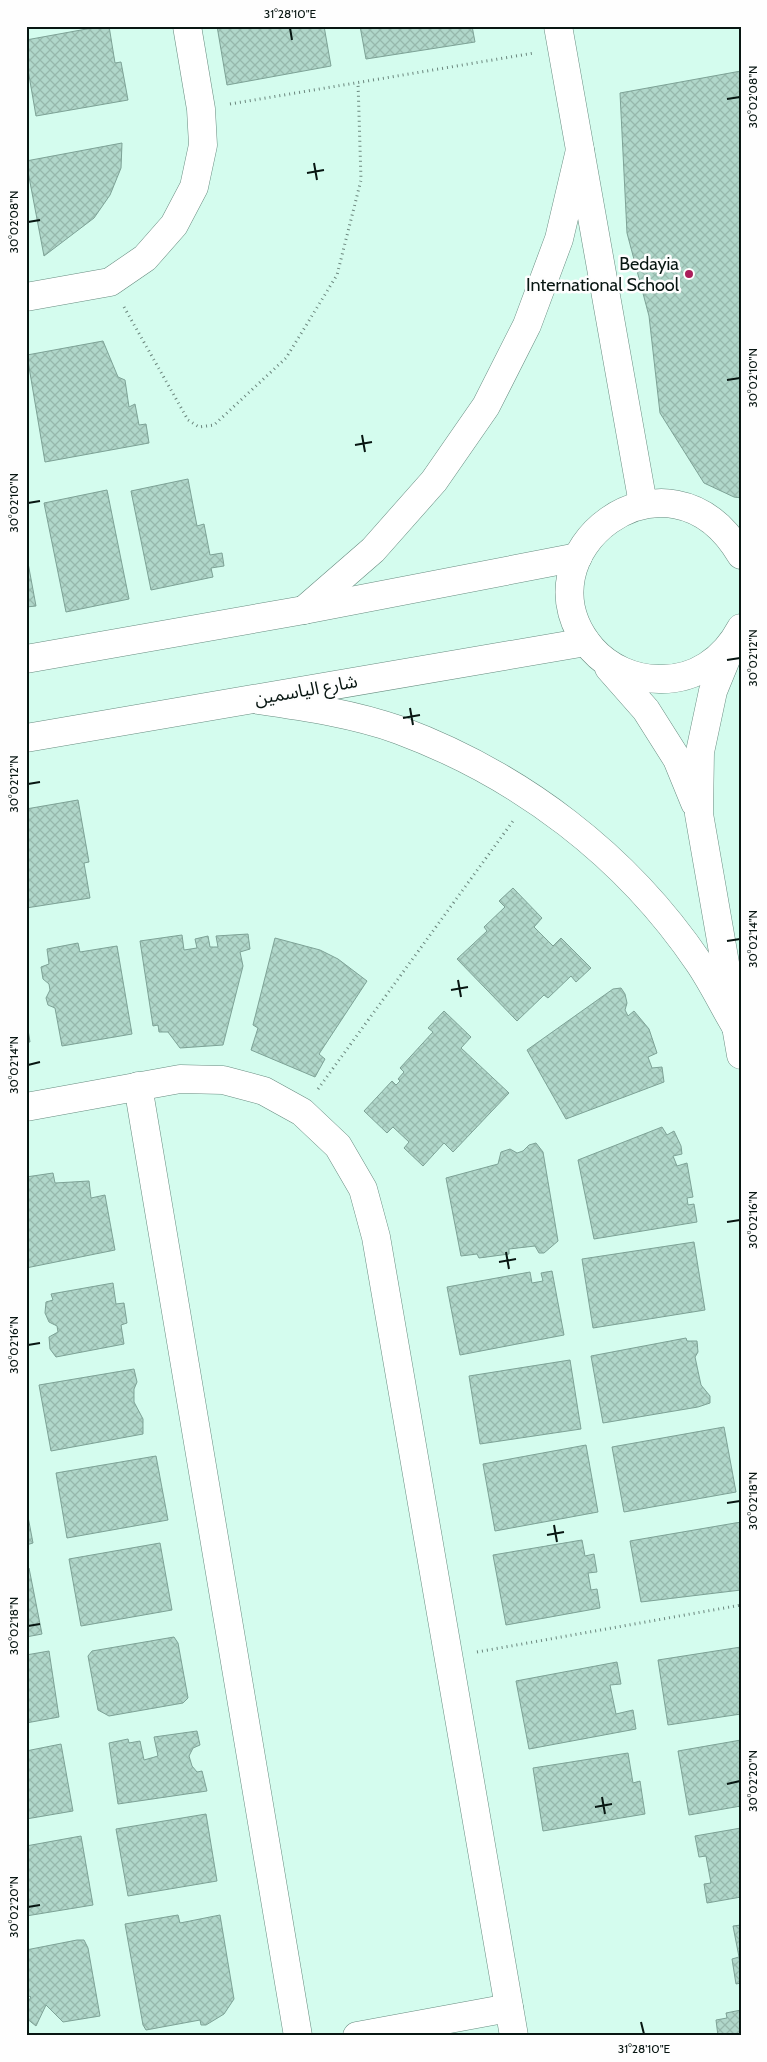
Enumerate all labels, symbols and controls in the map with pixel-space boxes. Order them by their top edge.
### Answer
text: 31°28'10"E [264,6,317,21]
text: 30°02'08"N [745,65,760,129]
text: 30°02'08"N [6,190,21,254]
place label: Bedayia International School [526,253,680,296]
marker: Bedayia International School [683,268,695,280]
text: 30°02'10"N [745,348,760,408]
text: 30°02'10"N [6,473,21,533]
text: 30°02'12"N [745,629,760,687]
street label: شارع الياسمين [253,670,360,713]
text: 30°02'12"N [6,755,21,813]
text: 30°02'14"N [745,910,760,968]
text: 30°02'14"N [6,1036,21,1094]
text: 30°02'16"N [745,1191,760,1249]
text: 30°02'16"N [6,1316,21,1374]
text: 30°02'18"N [745,1472,760,1530]
text: 30°02'18"N [6,1597,21,1655]
text: 30°02'20"N [745,1750,760,1812]
text: 30°02'20"N [6,1876,21,1938]
text: 31°28'10"E [618,2041,671,2056]

